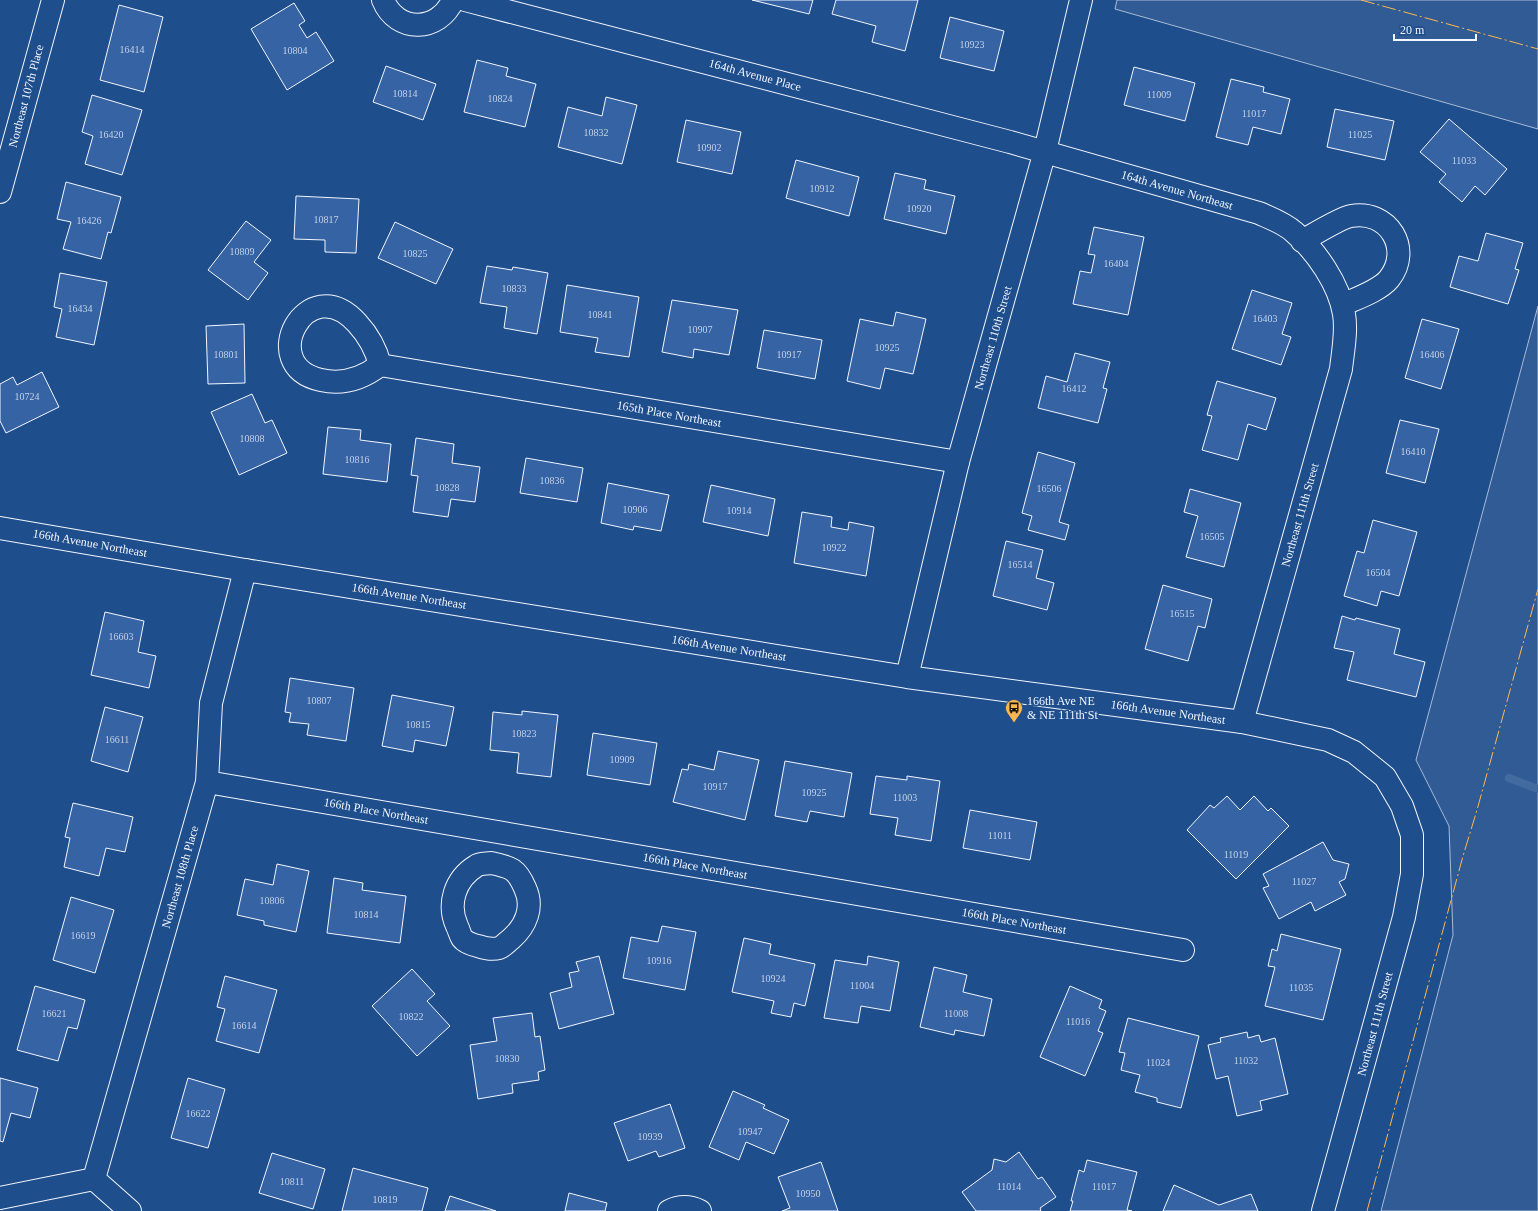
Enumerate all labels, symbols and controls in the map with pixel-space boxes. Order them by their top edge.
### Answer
scale bar [1394,16,1476,42]
text: 20 m [1400,23,1425,37]
house number: 10923 [960,39,985,50]
street label: Northeast 107th Place [6,43,46,149]
house number: 16414 [120,44,145,55]
house number: 10804 [283,45,308,56]
street label: 164th Avenue Place [707,56,803,94]
house number: 10814 [393,88,418,99]
house number: 11009 [1147,89,1171,100]
house number: 10824 [488,93,513,104]
house number: 11017 [1242,108,1266,119]
house number: 10832 [584,127,609,138]
house number: 16420 [99,129,124,140]
house number: 11025 [1348,129,1372,140]
house number: 10902 [697,142,722,153]
house number: 11033 [1452,155,1476,166]
street label: 164th Avenue Northeast [1119,167,1235,213]
house number: 10912 [810,183,835,194]
house number: 10920 [907,203,932,214]
house number: 10817 [314,214,339,225]
house number: 16426 [77,215,102,226]
house number: 10809 [230,246,255,257]
house number: 10825 [403,248,428,259]
house number: 16404 [1104,258,1129,269]
house number: 10833 [502,283,527,294]
street label: Northeast 110th Street [971,284,1015,392]
house number: 16434 [68,303,93,314]
house number: 10841 [588,309,613,320]
house number: 16403 [1253,313,1278,324]
house number: 10907 [688,324,713,335]
house number: 10925 [875,342,900,353]
house number: 10801 [214,349,239,360]
house number: 10917 [777,349,802,360]
house number: 16406 [1420,349,1445,360]
house number: 16412 [1062,383,1087,394]
house number: 10724 [15,391,40,402]
street label: 165th Place Northeast [616,398,723,430]
house number: 10808 [240,433,265,444]
house number: 16410 [1401,446,1426,457]
house number: 10816 [345,454,370,465]
street label: Northeast 111th Street [1279,461,1322,568]
house number: 10836 [540,475,565,486]
house number: 10828 [435,482,460,493]
house number: 16506 [1037,483,1062,494]
house number: 10906 [623,504,648,515]
house number: 10914 [727,505,752,516]
street label: 166th Avenue Northeast [32,526,149,560]
house number: 16505 [1200,531,1225,542]
house number: 10922 [822,542,847,553]
house number: 16514 [1008,559,1033,570]
house number: 16504 [1366,567,1391,578]
street label: 166th Avenue Northeast [351,580,468,612]
house number: 16515 [1170,608,1195,619]
house number: 16603 [109,631,134,642]
street label: 166th Avenue Northeast [671,632,788,664]
place label: 166th Ave NE & NE 111th St [1027,694,1098,722]
house number: 10807 [307,695,332,706]
street label: 166th Avenue Northeast [1110,697,1227,727]
bus stop icon: 166th Ave NE & NE 111th St [1004,698,1024,723]
house number: 10815 [406,719,431,730]
house number: 10823 [512,728,537,739]
house number: 16611 [105,734,129,745]
house number: 10909 [610,754,635,765]
house number: 10917 [703,781,728,792]
house number: 10925 [802,787,827,798]
house number: 11003 [893,792,917,803]
street label: 166th Place Northeast [323,795,430,827]
street label: Northeast 108th Place [159,824,201,930]
house number: 11011 [988,830,1012,841]
house number: 11019 [1224,849,1248,860]
street label: 166th Place Northeast [642,850,749,882]
house number: 11027 [1292,876,1316,887]
house number: 10806 [260,895,285,906]
street label: 166th Place Northeast [961,905,1068,937]
house number: 10814 [354,909,379,920]
house number: 16619 [71,930,96,941]
house number: 10916 [647,955,672,966]
street label: Northeast 111th Street [1354,970,1396,1078]
house number: 10924 [761,973,786,984]
house number: 11004 [850,980,874,991]
house number: 11035 [1289,982,1313,993]
house number: 16621 [42,1008,67,1019]
house number: 11008 [944,1008,968,1019]
house number: 10822 [399,1011,424,1022]
house number: 11016 [1066,1016,1090,1027]
house number: 16614 [232,1020,257,1031]
house number: 10830 [495,1053,520,1064]
house number: 11032 [1234,1055,1258,1066]
house number: 11024 [1146,1057,1170,1068]
house number: 16622 [186,1108,211,1119]
house number: 10947 [738,1126,763,1137]
house number: 10939 [638,1131,663,1142]
house number: 10811 [280,1176,304,1187]
house number: 11014 [997,1181,1021,1192]
house number: 11017 [1092,1181,1116,1192]
house number: 10950 [796,1188,821,1199]
house number: 10819 [373,1194,398,1205]

